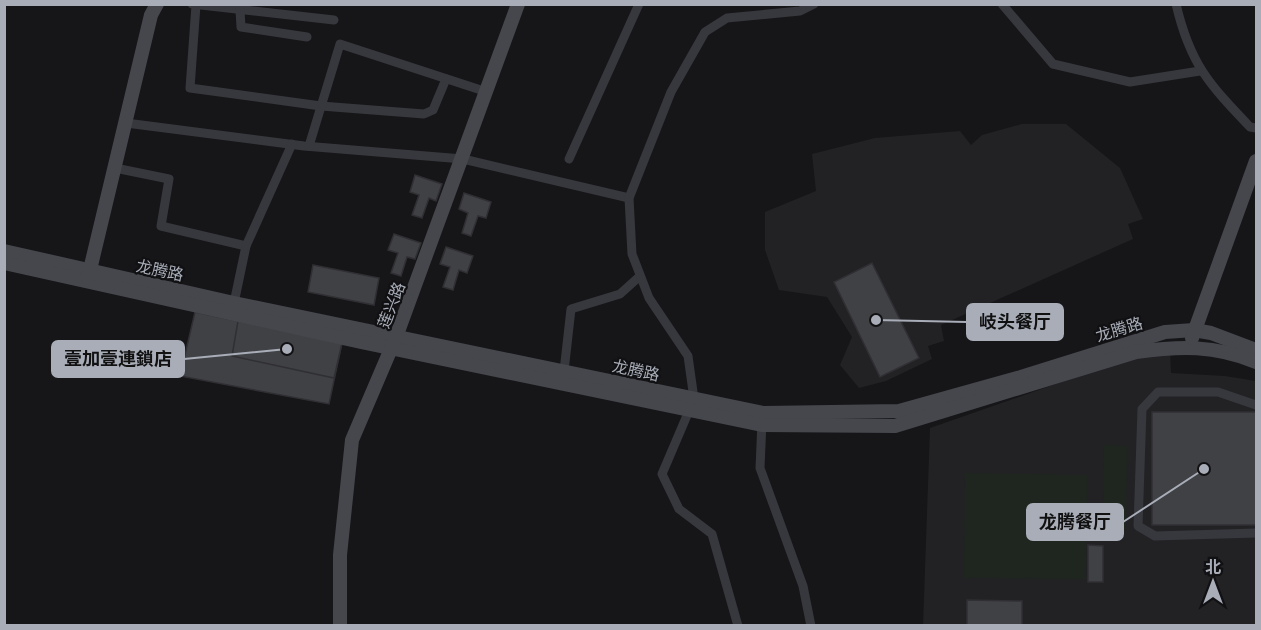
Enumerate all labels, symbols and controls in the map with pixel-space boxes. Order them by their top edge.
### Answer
street label: 龙腾路 [134,255,186,286]
street label: 莲兴路 [373,279,410,331]
callout: 岐头餐厅 [967,304,1063,340]
text: 岐头餐厅 [979,310,1051,334]
street label: 龙腾路 [1093,312,1145,347]
callout: 壹加壹連鎖店 [52,341,184,377]
text: 壹加壹連鎖店 [64,347,172,371]
street label: 龙腾路 [610,355,662,386]
callout: 龙腾餐厅 [1027,504,1123,540]
text: 龙腾餐厅 [1039,510,1111,534]
north arrow [1183,552,1243,612]
text: 北 [1205,557,1221,578]

